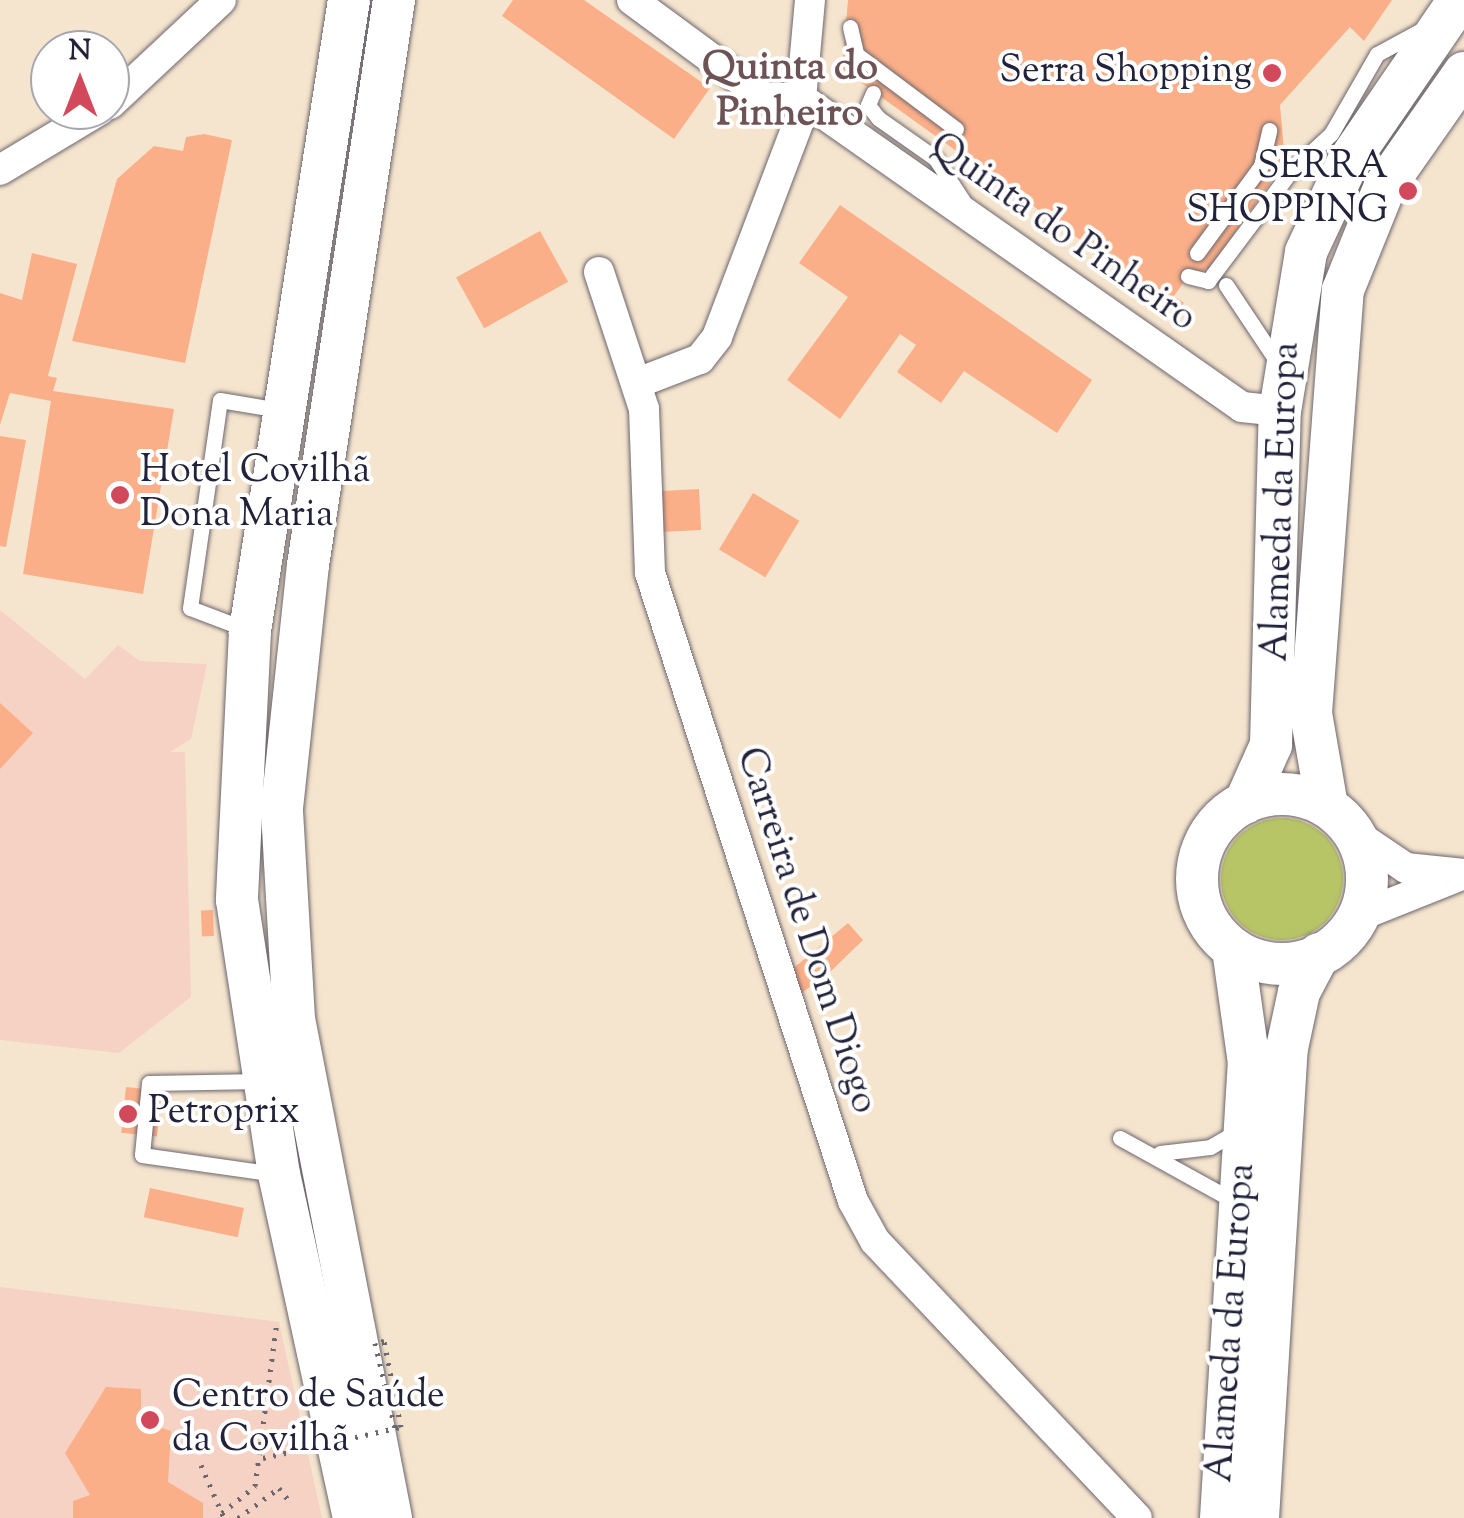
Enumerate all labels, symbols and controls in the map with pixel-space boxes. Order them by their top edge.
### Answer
north arrow [30,30,130,130]
text: N [69,32,91,72]
district label: Quinta do Pinheiro [702,45,878,139]
place label: Serra Shopping [999,50,1252,96]
marker: Serra Shopping [1261,62,1283,84]
street label: Quinta do Pinheiro [920,125,1204,343]
place label: SERRA SHOPPING [1186,146,1388,235]
marker: SERRA SHOPPING [1397,180,1419,202]
street label: Alameda da Europa [1255,341,1311,663]
place label: Hotel Covilhã Dona Maria [140,450,370,540]
marker: Hotel Covilhã Dona Maria [109,484,131,506]
street label: Carreira de Dom Diogo [724,742,886,1120]
place label: Petroprix [148,1091,300,1137]
marker: Petroprix [117,1103,139,1125]
street label: Alameda da Europa [1199,1162,1267,1484]
place label: Centro de Saúde da Covilhã [172,1375,445,1465]
marker: Centro de Saúde da Covilhã [137,1407,163,1433]

